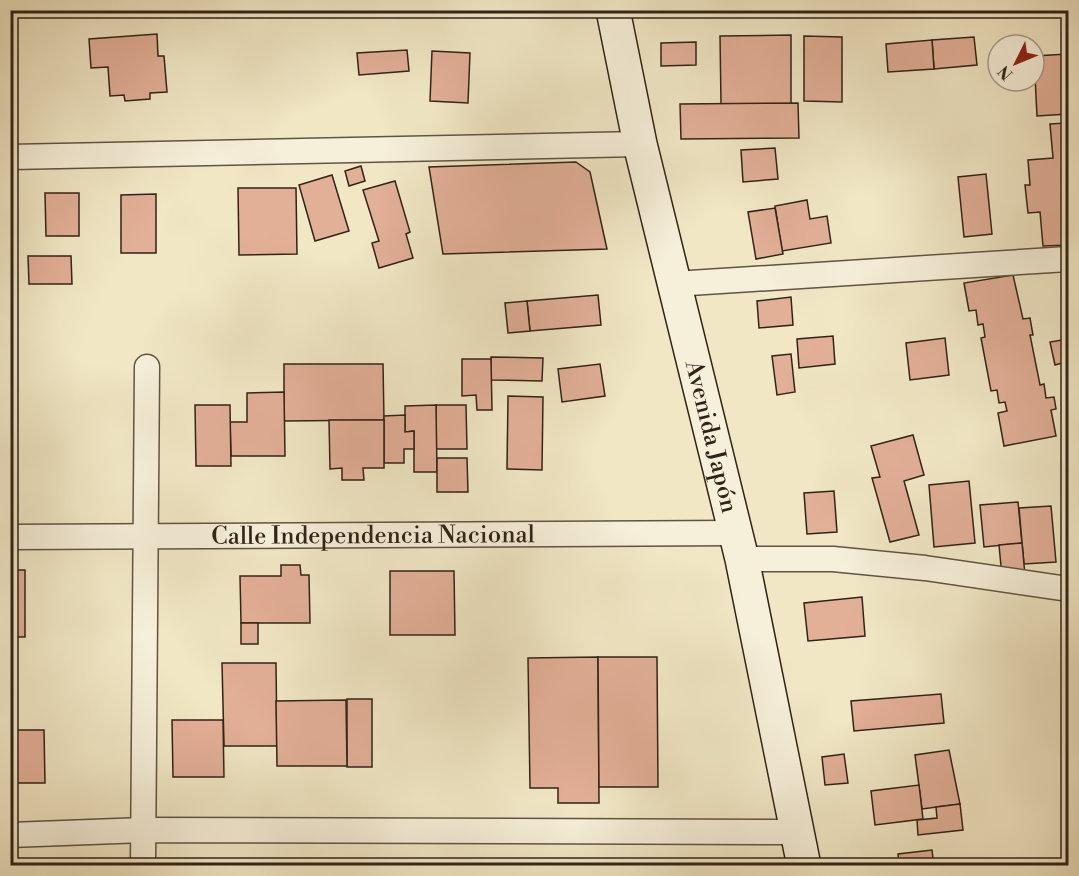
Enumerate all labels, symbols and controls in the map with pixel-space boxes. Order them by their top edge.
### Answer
north arrow [986,33,1046,93]
text: N [994,61,1017,84]
street label: Avenida Japón [678,357,744,516]
street label: Calle Independencia Nacional [211,520,535,552]

